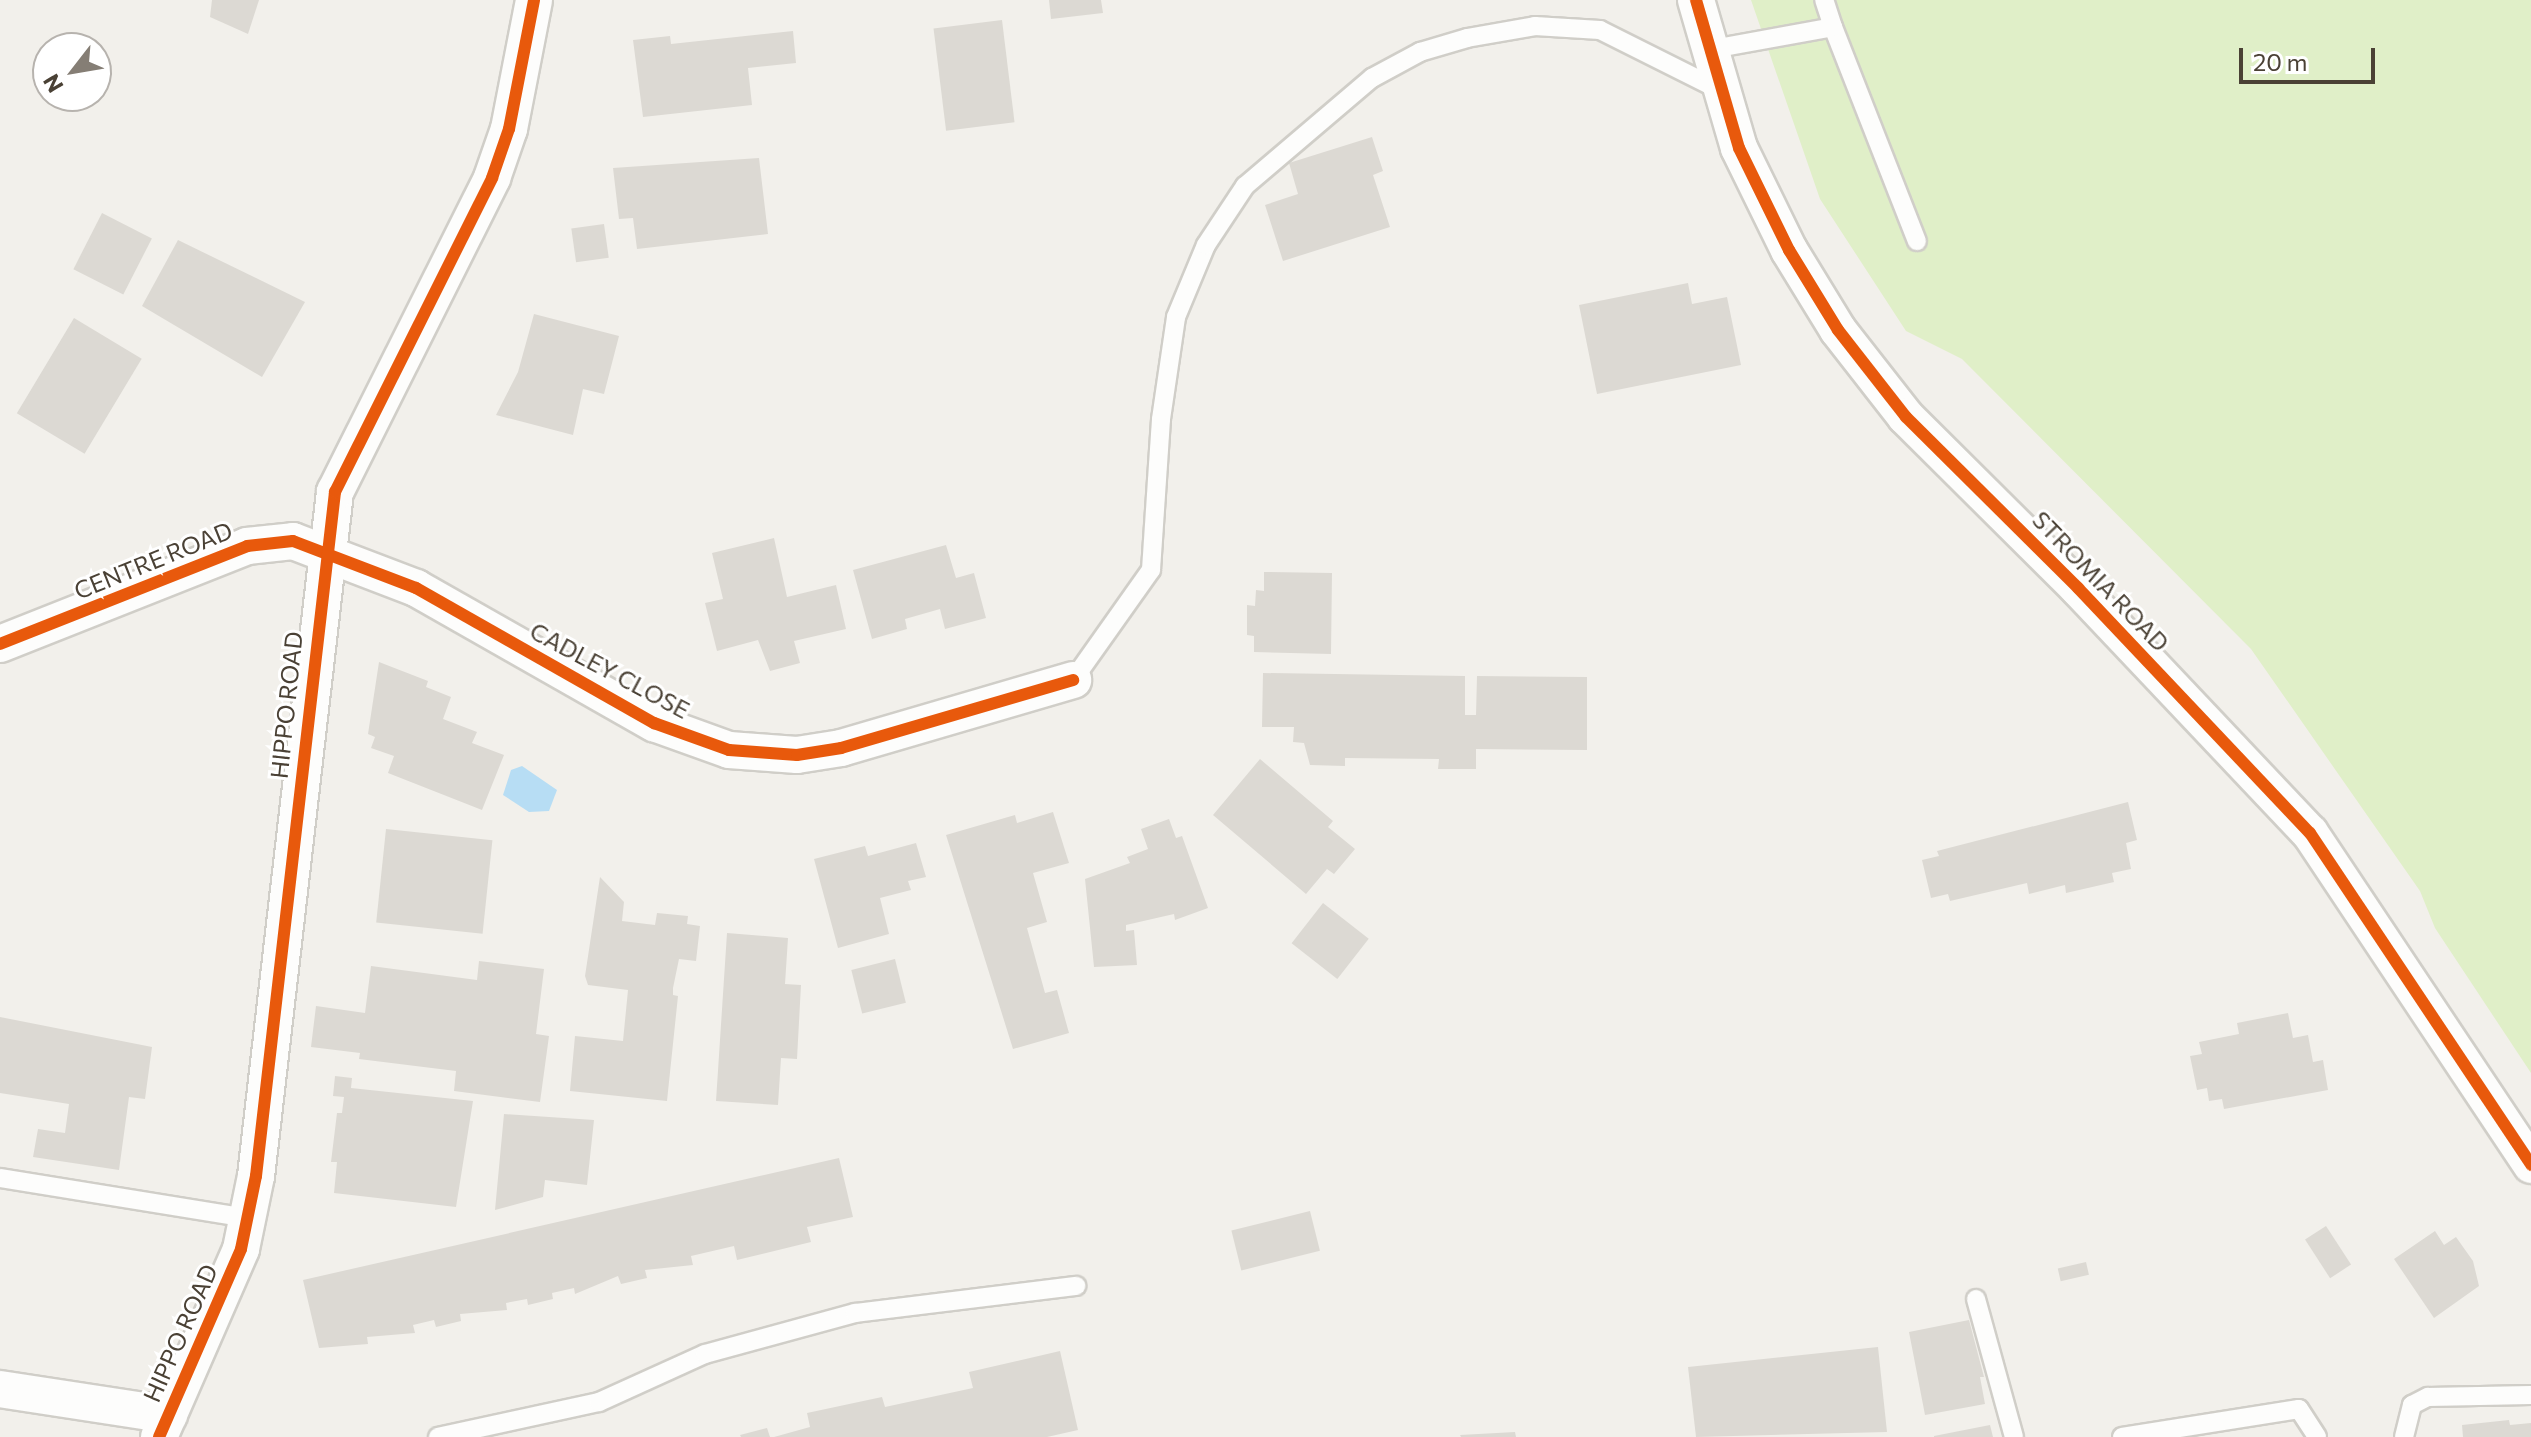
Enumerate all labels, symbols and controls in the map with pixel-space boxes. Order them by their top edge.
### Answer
north arrow [32,32,112,112]
scale bar [2243,32,2379,82]
text: 20 m [2253,47,2307,76]
text: N [37,70,69,98]
street label: STROMIA ROAD [2027,505,2175,657]
street label: CENTRE ROAD [70,515,236,605]
street label: CADLEY CLOSE [525,616,695,724]
street label: HIPPO ROAD [264,630,308,780]
street label: HIPPO ROAD [137,1260,223,1406]

